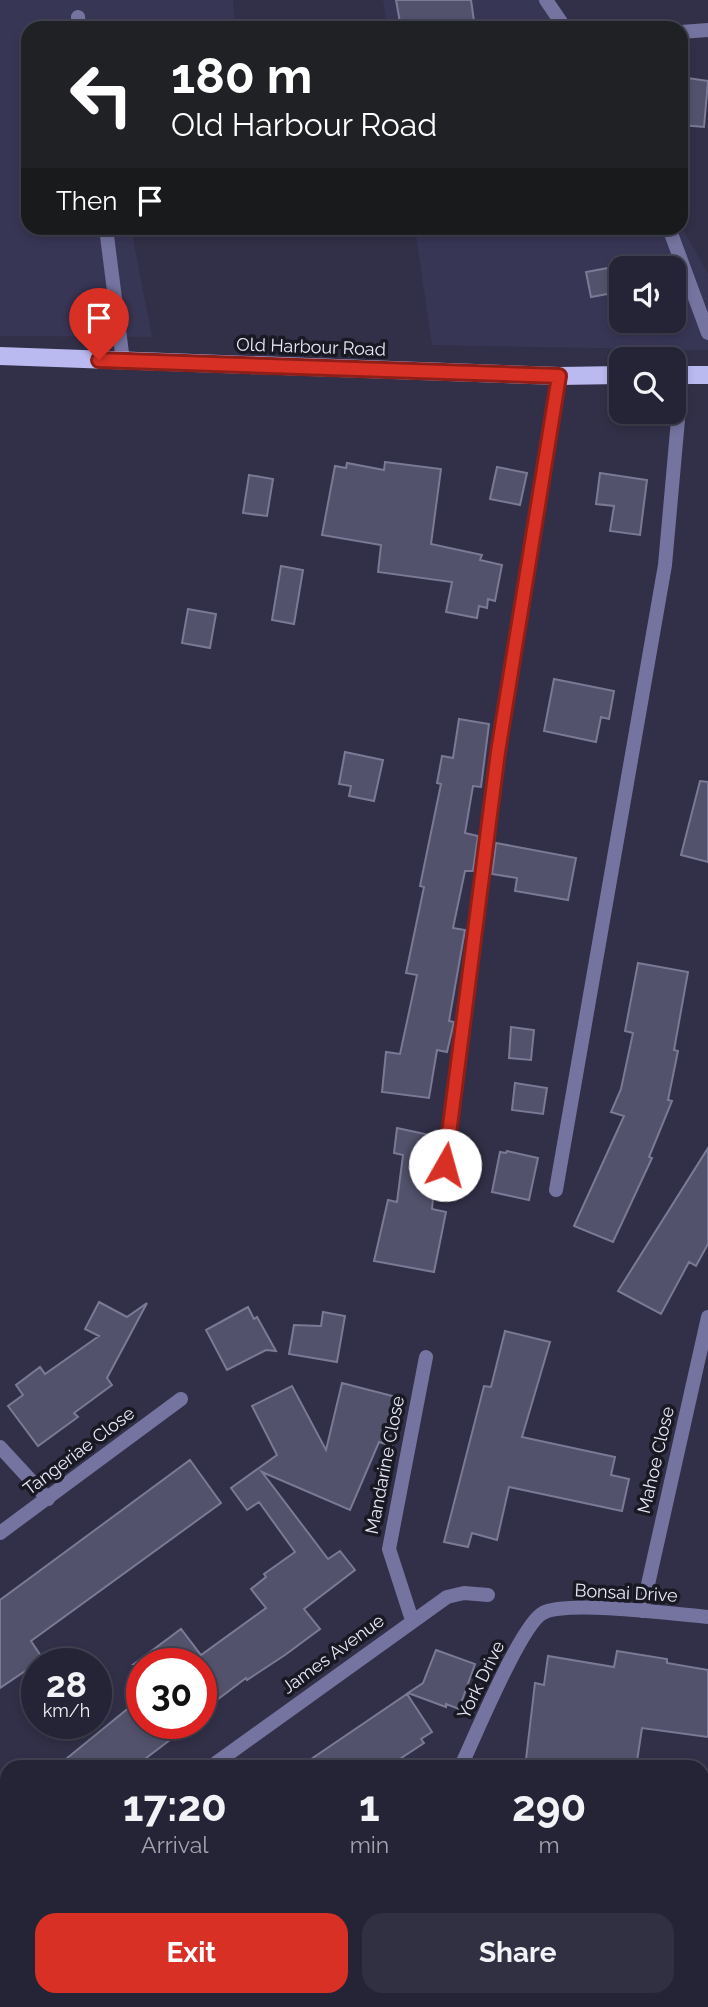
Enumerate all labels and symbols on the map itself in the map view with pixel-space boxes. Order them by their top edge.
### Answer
pin [69,288,129,360]
street label: Old Harbour Road [236,333,386,360]
position arrow [408,1128,482,1202]
street label: Mandarine Close [361,1394,408,1536]
street label: Tangeriae Close [19,1402,139,1499]
street label: Mahoe Close [633,1404,678,1515]
street label: Bonsai Drive [574,1579,679,1606]
street label: James Avenue [277,1609,388,1698]
street label: York Drive [453,1637,509,1722]
speed limit sign: 30 [126,1648,217,1739]

